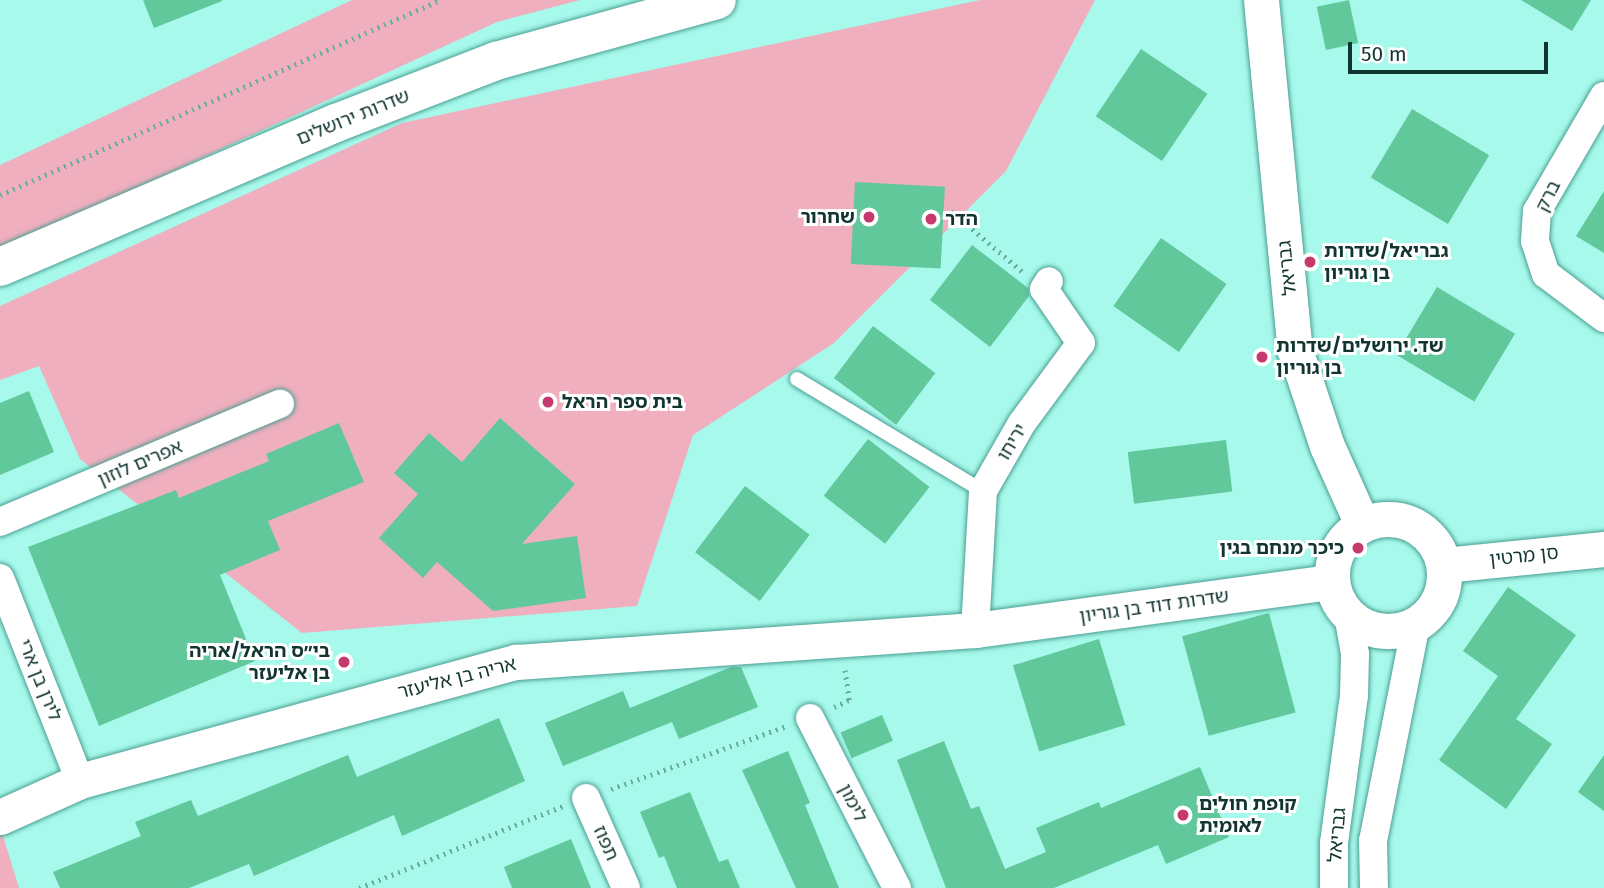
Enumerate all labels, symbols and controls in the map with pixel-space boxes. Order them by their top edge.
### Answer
scale bar [1352,28,1552,72]
text: 50 m [1361,41,1407,67]
street label: שדרות ירושלים [293,84,413,150]
street label: ברק [1531,176,1565,216]
place label: שחרור [800,206,855,228]
place label: הדר [945,208,978,230]
marker: שחרור [861,209,877,225]
marker: הדר [923,211,939,227]
street label: גבריאל [1273,239,1301,297]
place label: גבריאל/שדרות בן גוריון [1324,240,1449,284]
marker: גבריאל/שדרות בן גוריון [1302,254,1318,270]
place label: שד. ירושלים/שדרות בן גוריון [1276,335,1444,379]
marker: שד. ירושלים/שדרות בן גוריון [1254,349,1270,365]
place label: בית ספר הראל [562,391,683,413]
marker: בית ספר הראל [540,394,556,410]
street label: יריחו [992,419,1032,465]
street label: אפרים לוזון [94,435,186,491]
place label: כיכר מנחם בגין [1220,537,1344,559]
marker: כיכר מנחם בגין [1350,540,1366,556]
street label: סן מרטין [1488,541,1560,571]
street label: שדרות דוד בן גוריון [1078,584,1230,628]
street label: לירן בן ארי [13,636,67,724]
place label: בי״ס הראל/אריה בן אליעזר [189,640,330,684]
street label: אריה בן אליעזר [395,652,519,704]
marker: בי״ס הראל/אריה בן אליעזר [336,654,352,670]
street label: לימון [834,780,872,826]
place label: קופת חולים לאומית [1199,793,1297,837]
marker: קופת חולים לאומית [1173,805,1193,825]
street label: גבריאל [1323,807,1351,863]
street label: תפוז [588,822,624,864]

